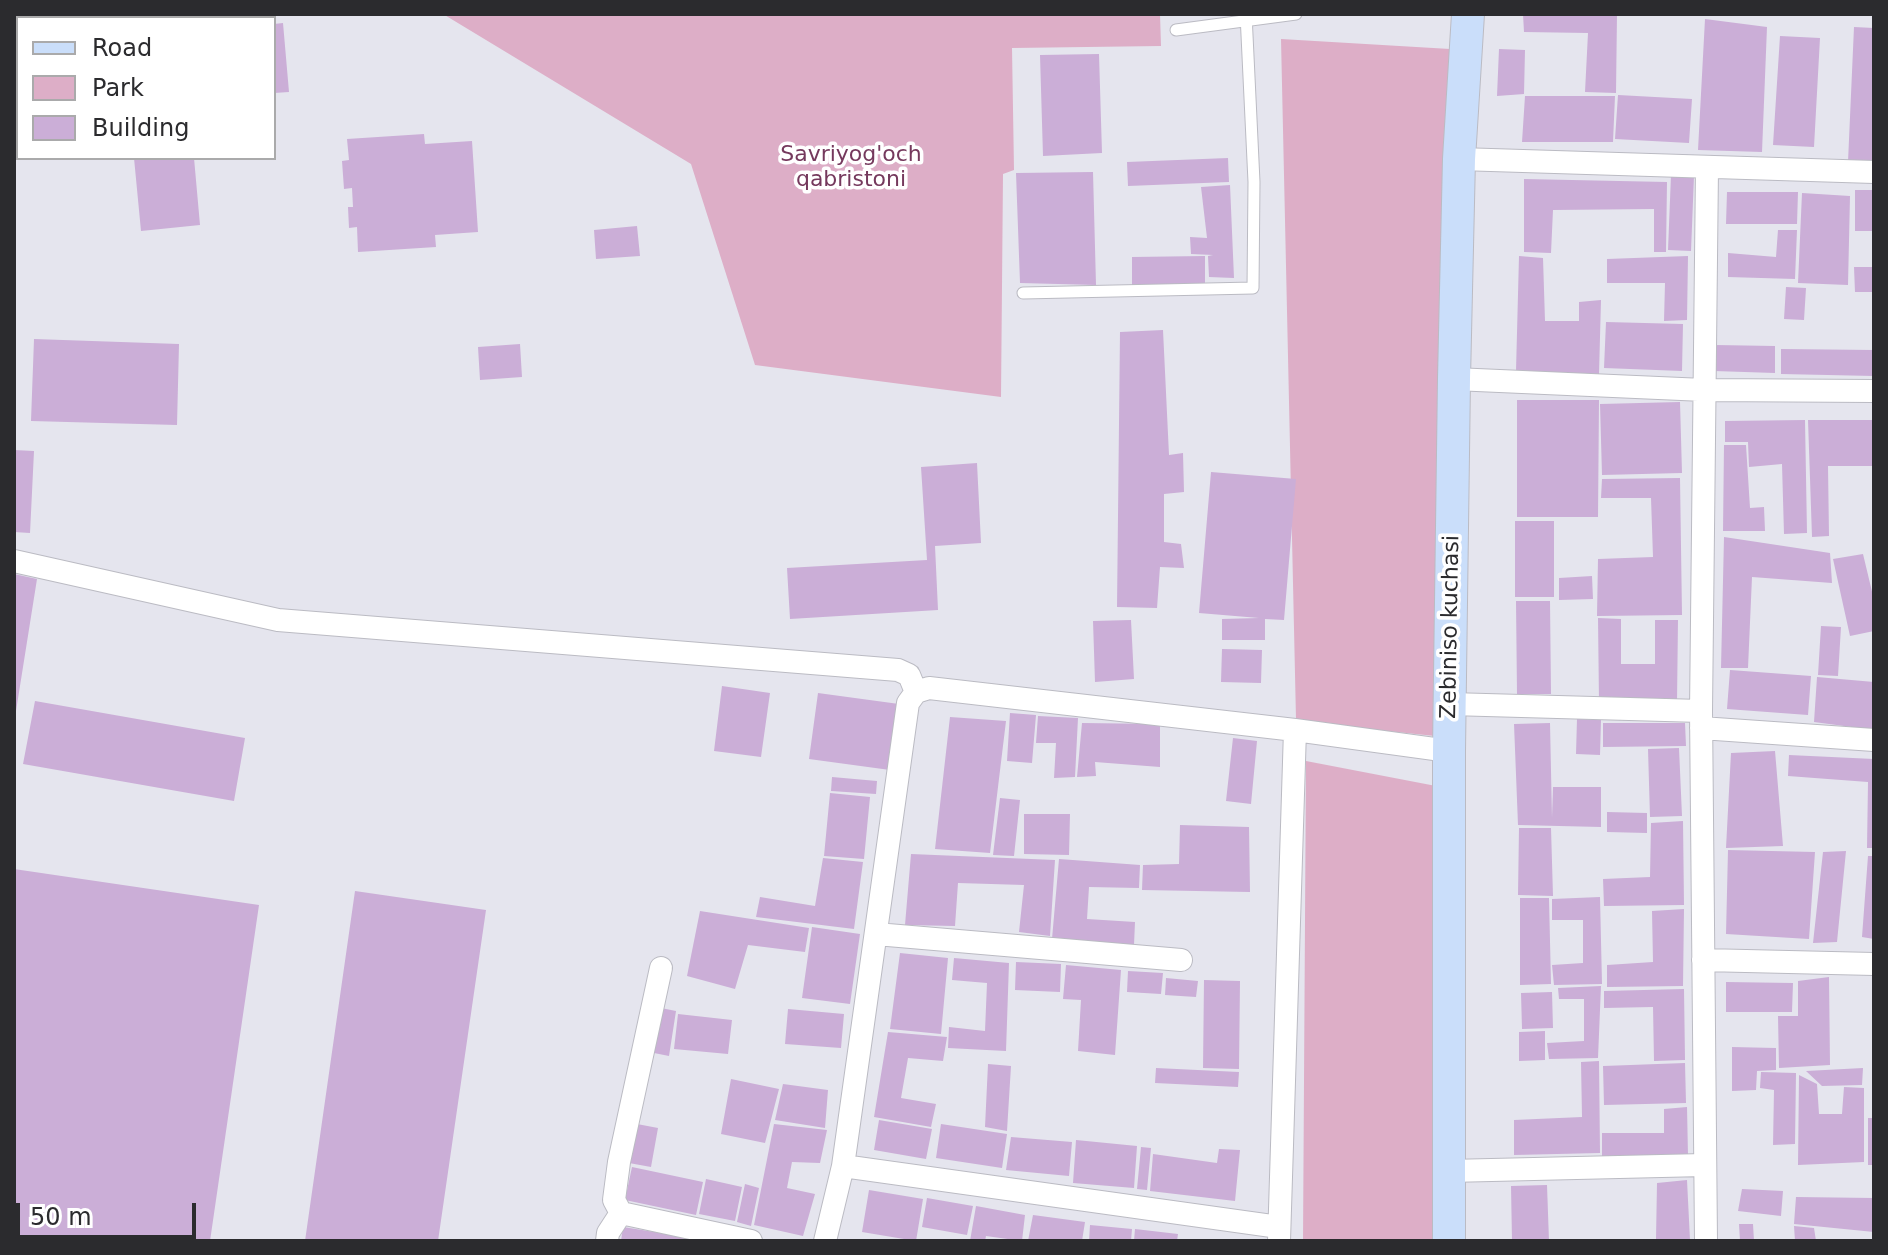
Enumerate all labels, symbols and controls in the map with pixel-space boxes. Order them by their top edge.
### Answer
legend [16,16,276,160]
text: Road [92,34,152,62]
text: Park [92,74,144,102]
text: Building [92,114,189,142]
park label: Savriyog'och qabristoni [780,142,922,194]
street label: Zebiniso kuchasi [1436,535,1466,719]
scale bar [20,1187,200,1237]
text: 50 m [30,1203,92,1231]

